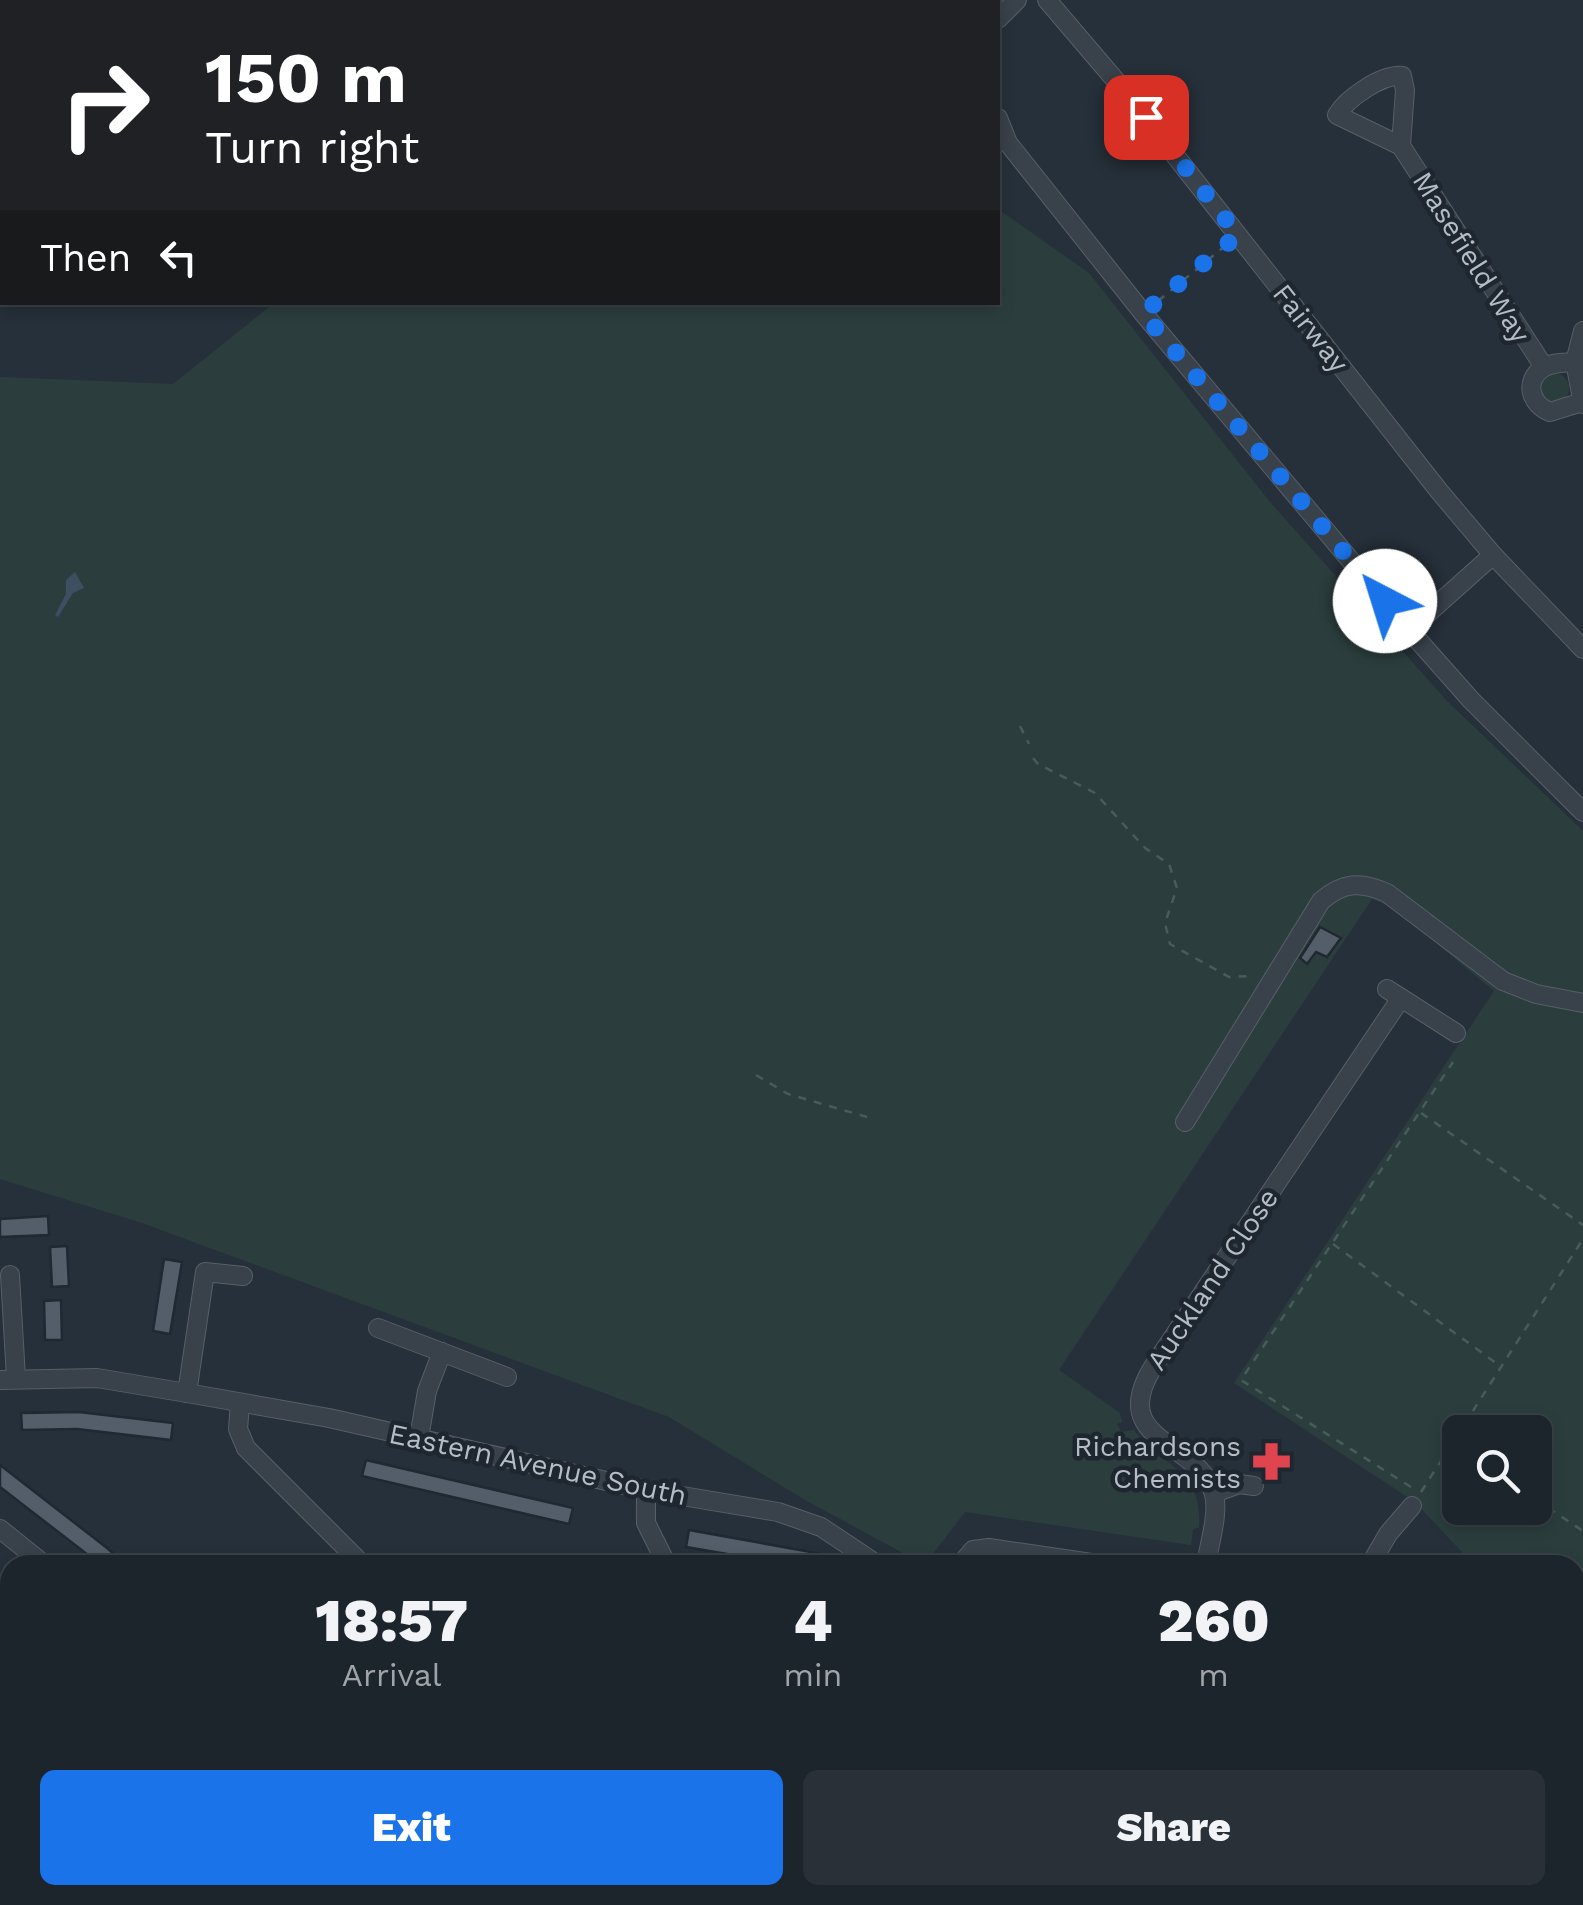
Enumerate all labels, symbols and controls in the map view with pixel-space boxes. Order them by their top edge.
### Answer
text: 150 m [205,37,407,119]
icon: right [40,40,170,170]
pin [1104,75,1189,160]
icon: arrive [1119,90,1174,145]
text: Turn right [205,121,419,174]
street label: Masefield Way [1406,166,1538,349]
icon: left [151,230,206,285]
text: Then [40,236,131,280]
street label: Fairway [1266,278,1356,379]
position arrow [1333,549,1437,653]
street label: Auckland Close [1140,1182,1285,1376]
map controls [1442,1415,1552,1525]
button: search [1442,1415,1552,1525]
street label: Eastern Avenue South [386,1417,690,1512]
place label: Richardsons Chemists [1074,1430,1241,1495]
pharmacy icon: Richardsons Chemists [1250,1441,1292,1483]
text: 18:57 [315,1585,468,1656]
text: 4 [793,1585,833,1656]
text: 260 [1157,1585,1270,1656]
text: Arrival [342,1656,442,1694]
text: min [783,1656,842,1694]
text: m [1198,1656,1229,1694]
button: Exit [40,1770,783,1885]
button: Share [803,1770,1545,1885]

